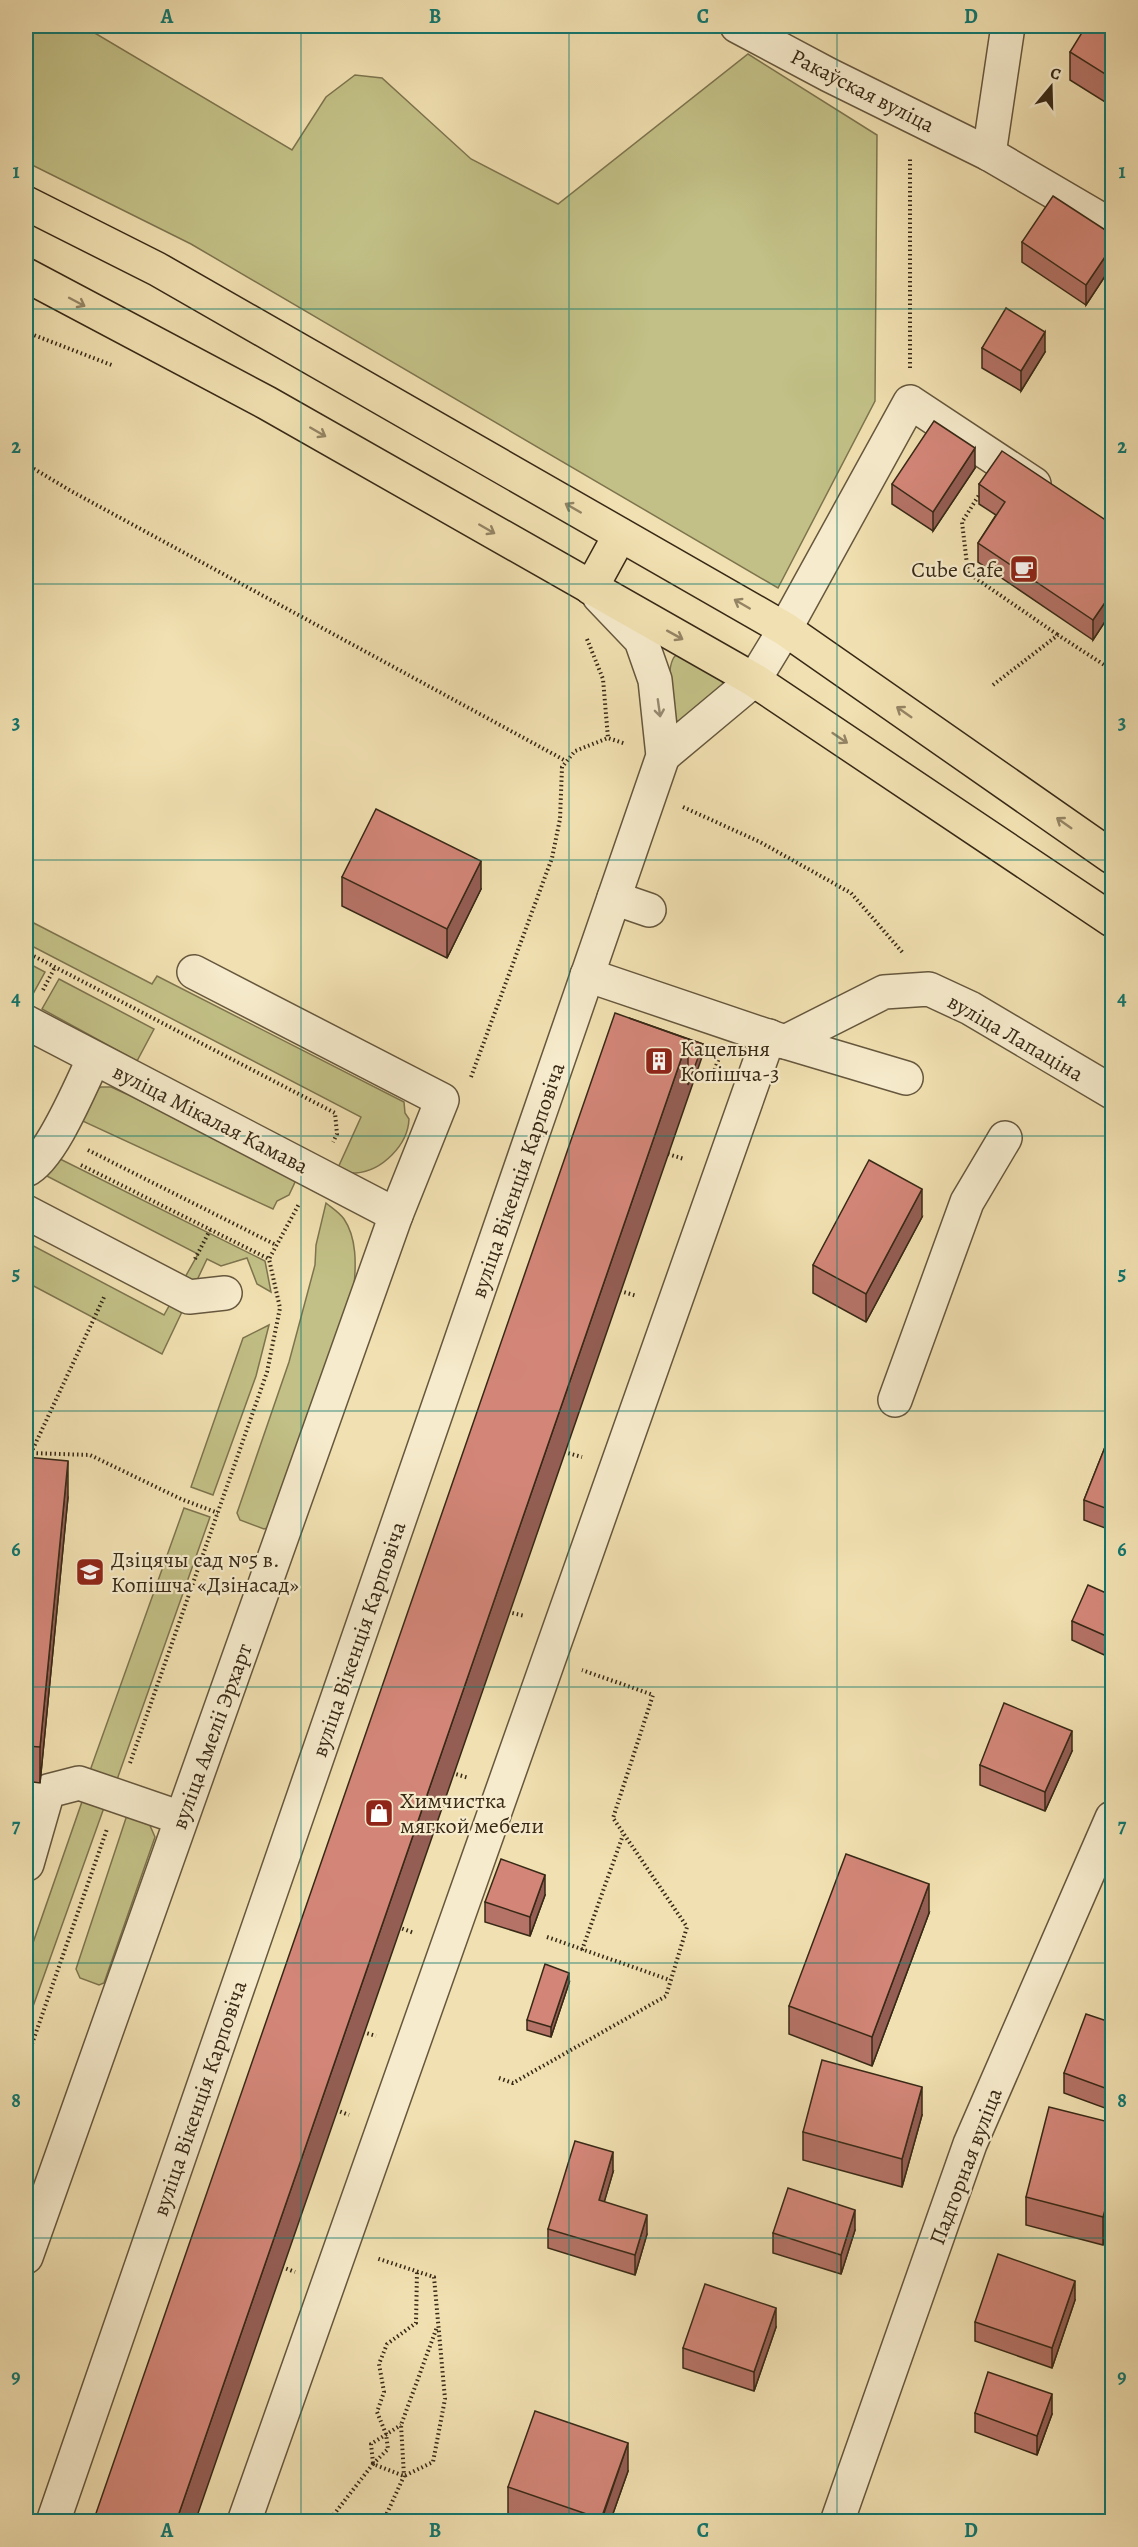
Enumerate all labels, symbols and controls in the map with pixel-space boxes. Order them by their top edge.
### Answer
text: A [160,3,174,30]
text: B [429,3,441,30]
text: C [697,3,709,30]
text: D [964,3,978,30]
street label: Ракаўская вуліца [785,42,940,140]
north arrow [1021,57,1081,117]
text: С [1047,62,1064,86]
text: 1 [12,158,20,185]
text: 1 [1118,158,1126,185]
one-way arrow [68,296,85,308]
one-way arrow [309,426,326,438]
text: 2 [11,433,21,460]
text: 2 [1117,433,1127,460]
one-way arrow [564,502,582,513]
one-way arrow [478,523,495,535]
cafe icon: Cube Cafe [1008,553,1040,585]
place label: Cube Cafe [911,555,1003,585]
one-way arrow [734,598,751,610]
one-way arrow [666,630,683,642]
one-way arrow [654,698,665,717]
one-way arrow [897,706,913,718]
text: 3 [12,709,20,736]
text: 3 [1118,709,1126,736]
one-way arrow [832,732,848,744]
one-way arrow [1057,817,1073,829]
text: 4 [11,985,21,1012]
text: 4 [1117,985,1127,1012]
street label: вуліца Лапаціна [942,987,1090,1089]
place label: Кацельня Копішча-3 [680,1034,779,1089]
building icon: Кацельня Копішча-3 [643,1045,675,1077]
street label: вуліца Мікалая Камава [108,1057,314,1182]
street label: вуліца Вікенція Карповіча [464,1058,573,1302]
text: 5 [12,1260,20,1287]
text: 5 [1118,1260,1126,1287]
street label: вуліца Вікенція Карповіча [305,1517,414,1761]
text: 6 [11,1536,21,1563]
text: 6 [1117,1536,1127,1563]
place label: Дзіцячы сад №5 в. Копішча «Дзінасад» [111,1545,299,1600]
school or university icon: Дзіцячы сад №5 в. Копішча «Дзінасад» [74,1556,106,1588]
street label: вуліца Амеліі Эрхарт [164,1639,260,1833]
place label: Химчистка мягкой мебели [400,1786,544,1841]
shop icon: Химчистка мягкой мебели [363,1797,395,1829]
text: 7 [12,1812,21,1839]
text: 7 [1118,1812,1127,1839]
street label: вуліца Вікенція Карповіча [146,1976,255,2220]
street label: Падгорная вуліца [922,2083,1010,2249]
text: 8 [11,2087,21,2114]
text: 8 [1117,2087,1127,2114]
text: 9 [11,2363,21,2390]
text: 9 [1117,2363,1127,2390]
text: A [160,2517,174,2544]
text: B [429,2517,441,2544]
text: C [697,2517,709,2544]
text: D [964,2517,978,2544]

